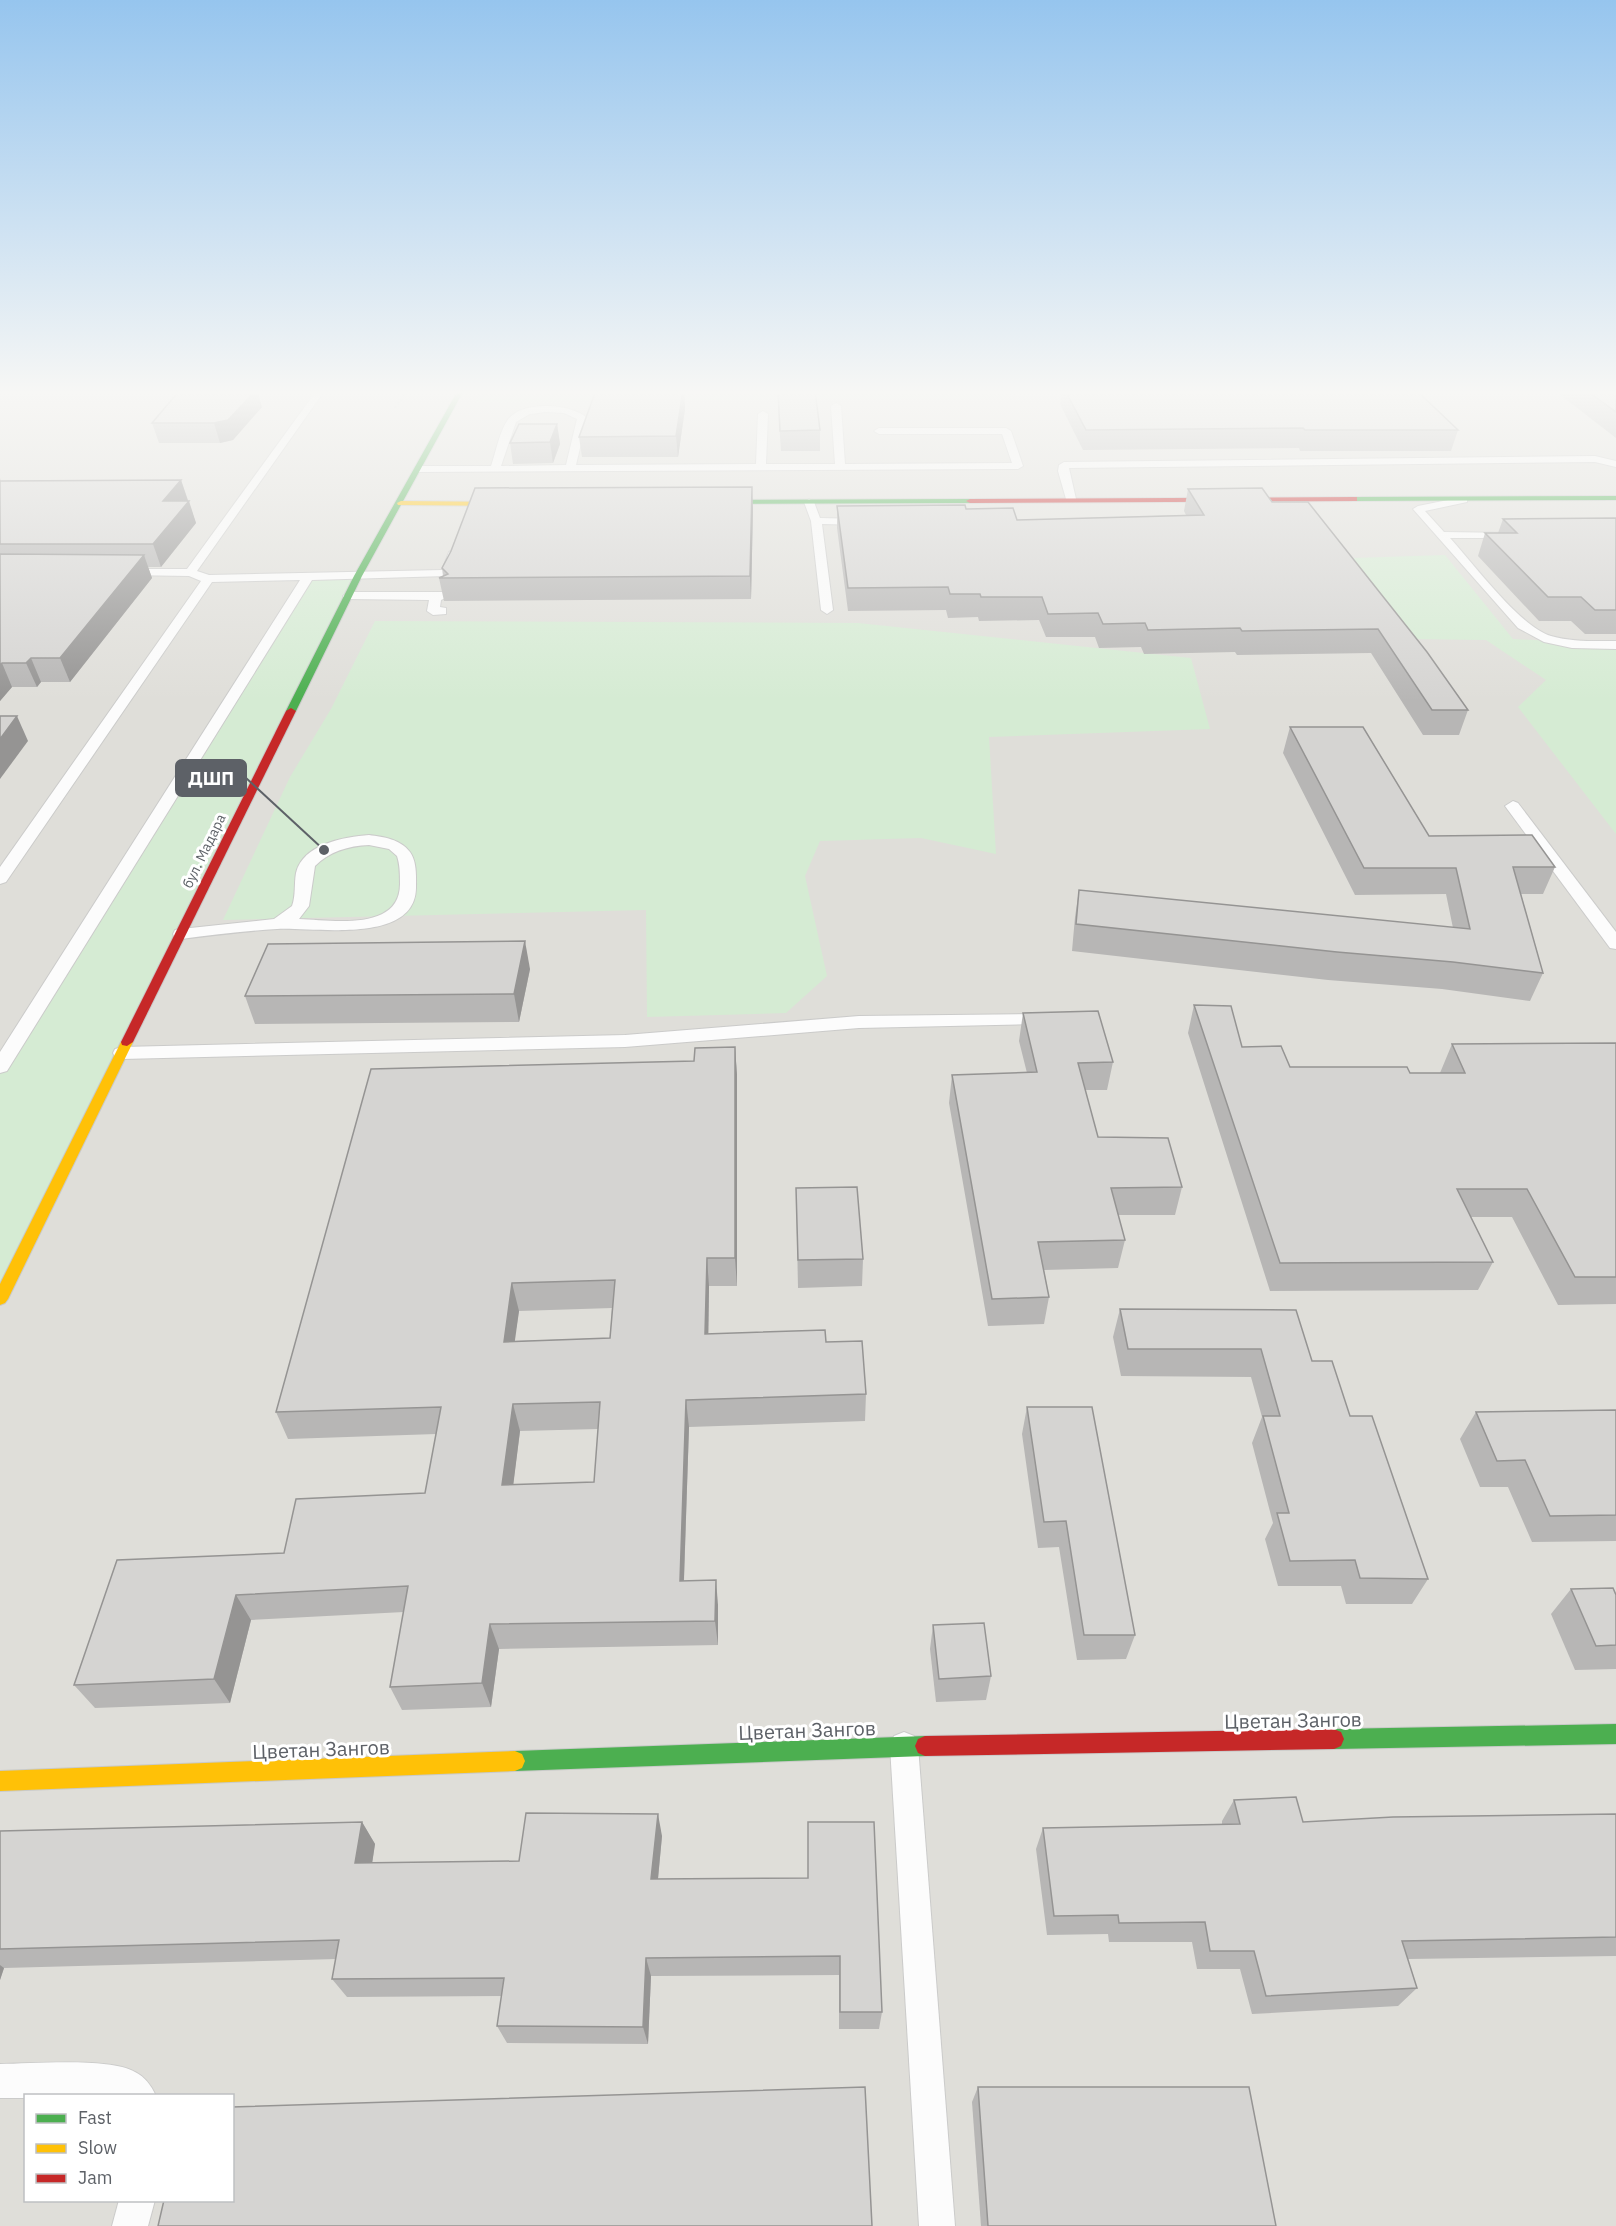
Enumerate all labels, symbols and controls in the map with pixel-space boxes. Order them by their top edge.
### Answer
callout: ДШП [176,760,246,796]
text: ДШП [188,767,234,790]
street label: бул. Мадара [178,811,230,891]
street label: Цветан Зангов [1224,1705,1362,1735]
street label: Цветан Зангов [738,1714,876,1746]
street label: Цветан Зангов [252,1733,390,1765]
legend [24,2094,234,2202]
text: Fast [78,2106,112,2129]
text: Slow [78,2136,117,2159]
text: Jam [78,2166,113,2189]

